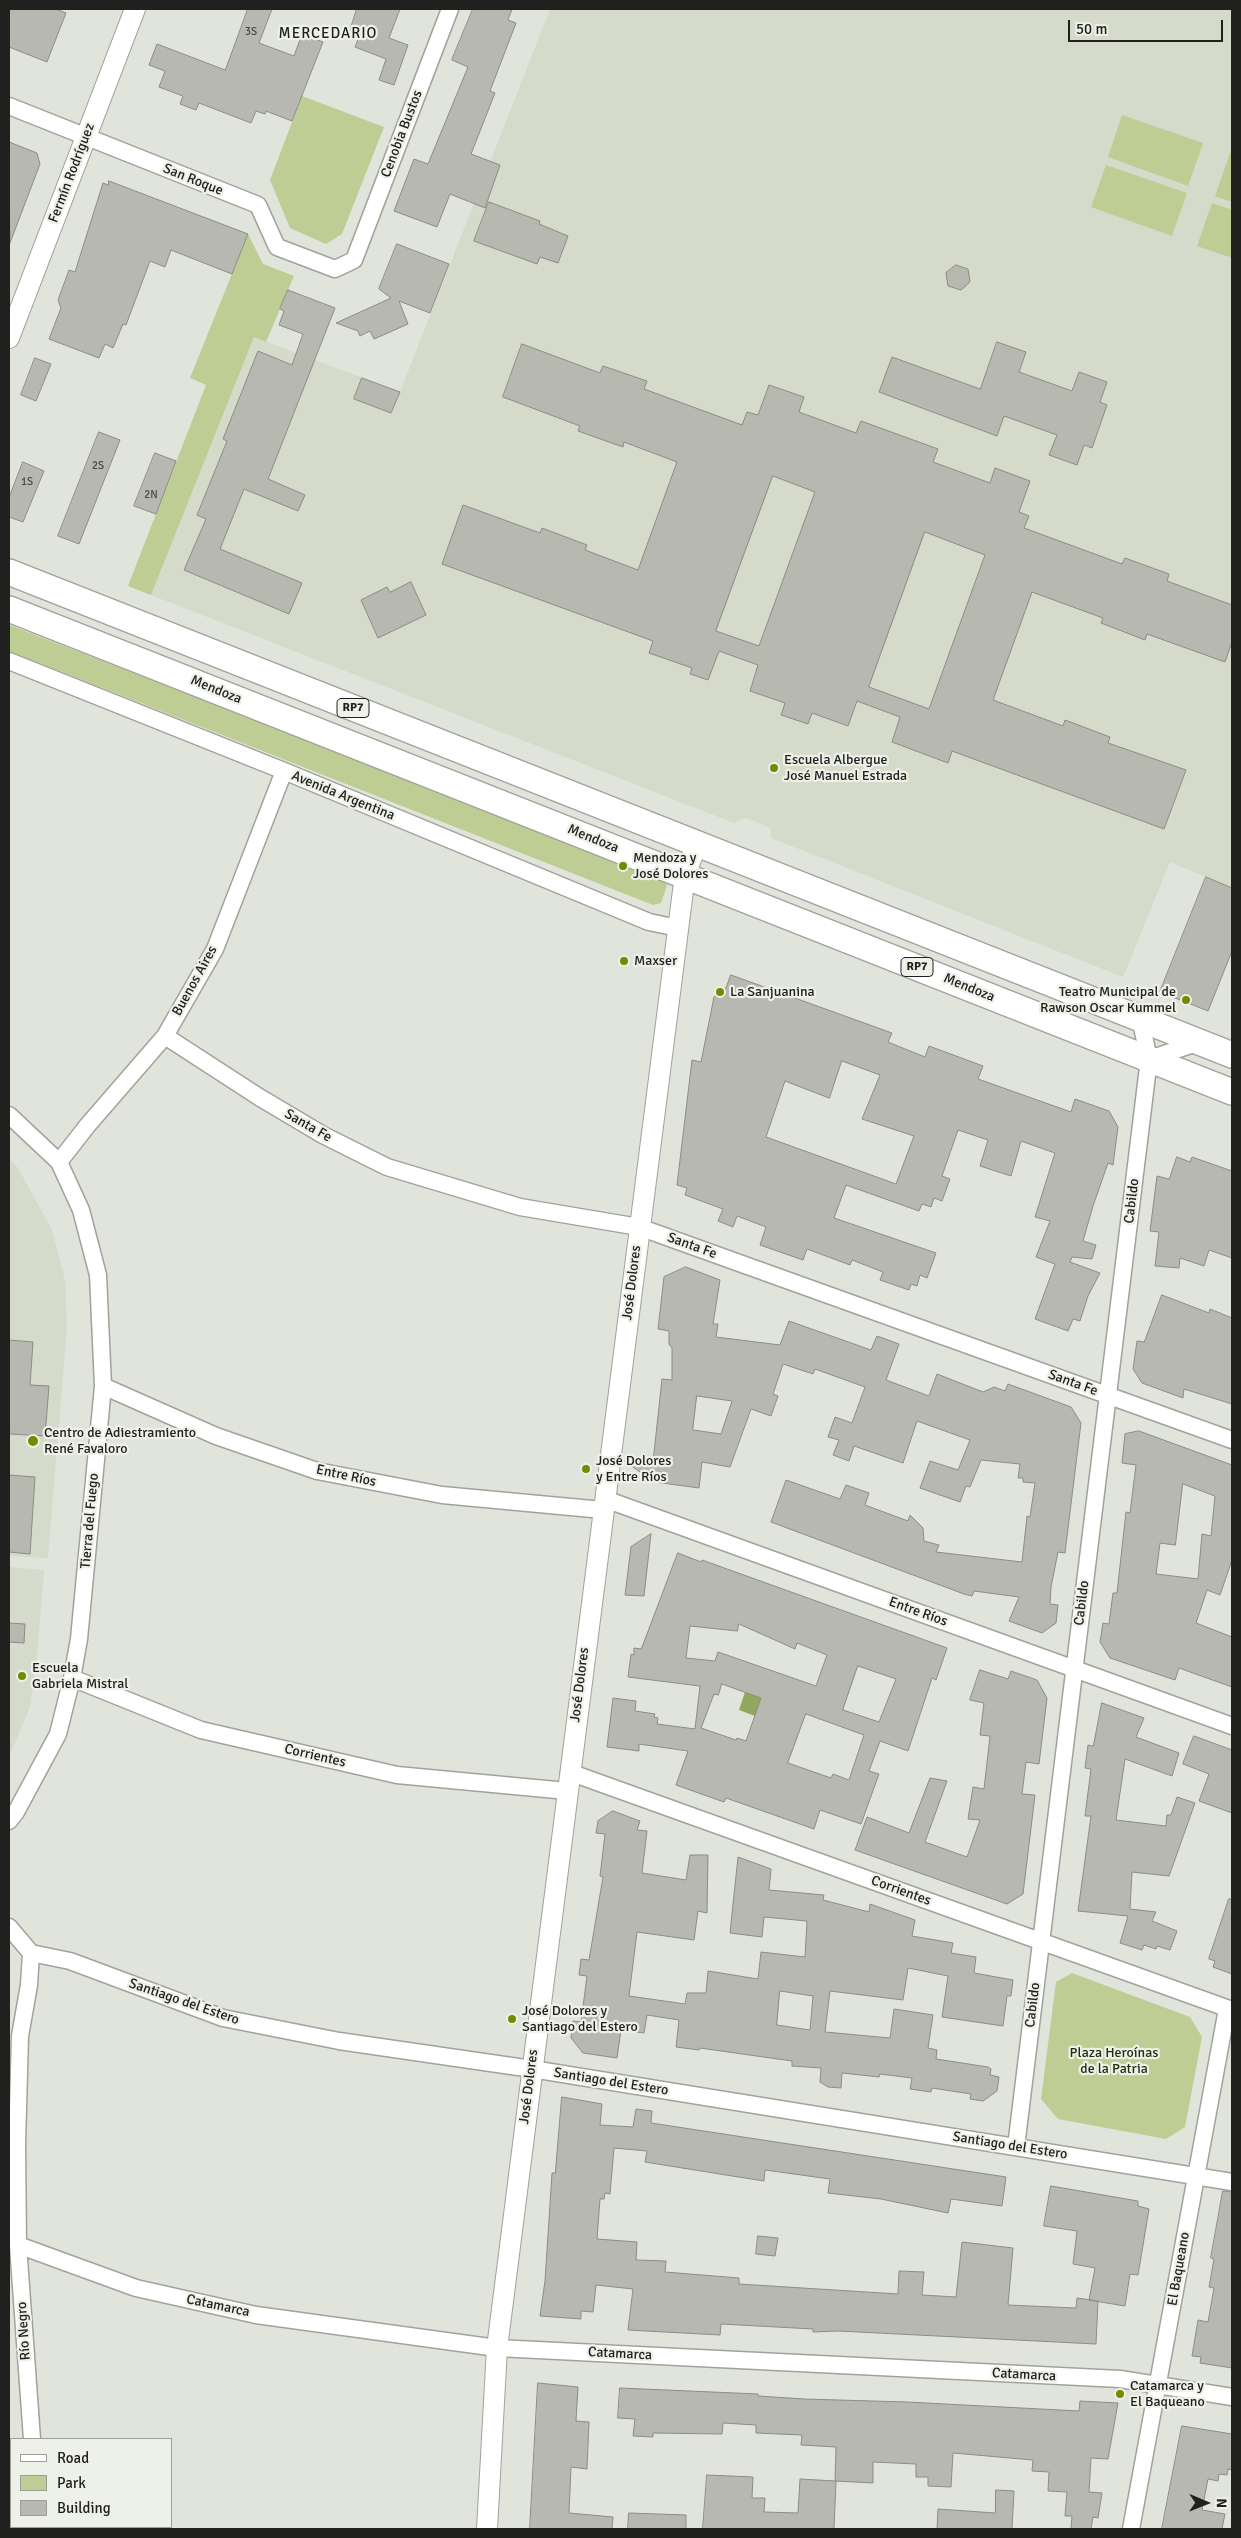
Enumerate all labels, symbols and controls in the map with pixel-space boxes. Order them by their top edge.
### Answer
scale bar [1071,10,1226,42]
text: 50 m [1076,20,1107,38]
house number: 3S [245,25,257,39]
district label: MERCEDARIO [277,25,379,43]
street label: Cenobia Bustos [378,88,426,180]
street label: Fermín Rodríguez [45,121,99,225]
street label: San Roque [161,160,225,200]
house number: 2S [92,459,104,473]
house number: 1S [21,475,33,489]
house number: 2N [144,488,158,502]
street label: Mendoza [188,672,244,708]
road number: RP7 [337,698,369,718]
place label: Escuela Albergue José Manuel Estrada [784,752,907,784]
marker: Escuela Albergue José Manuel Estrada [768,762,780,774]
street label: Avenida Argentina [289,768,397,824]
street label: Mendoza [565,821,621,857]
place label: Mendoza y José Dolores [633,850,708,882]
marker: Mendoza y José Dolores [617,860,629,872]
street label: Buenos Aires [169,943,221,1019]
place label: Maxser [634,953,677,969]
marker: Maxser [618,955,630,967]
road number: RP7 [901,958,933,976]
street label: Mendoza [941,970,997,1006]
place label: La Sanjuanina [730,984,815,1000]
place label: Teatro Municipal de Rawson Oscar Kummel [1040,984,1176,1016]
marker: La Sanjuanina [714,986,726,998]
marker: Teatro Municipal de Rawson Oscar Kummel [1180,994,1192,1006]
street label: Santa Fe [282,1106,334,1146]
street label: Cabildo [1121,1177,1143,1225]
street label: Santa Fe [665,1229,719,1263]
street label: José Dolores [619,1245,645,1321]
street label: Santa Fe [1046,1366,1100,1400]
place label: Centro de Adiestramiento René Favaloro [44,1425,196,1458]
marker: Centro de Adiestramiento René Favaloro [26,1434,40,1448]
place label: José Dolores y Entre Ríos [596,1453,671,1485]
street label: Entre Ríos [314,1461,378,1491]
marker: José Dolores y Entre Ríos [580,1463,592,1475]
street label: Tierra del Fuego [77,1472,103,1570]
street label: Cabildo [1071,1579,1093,1627]
street label: Entre Ríos [886,1594,950,1630]
street label: José Dolores [567,1647,593,1723]
place label: Escuela Gabriela Mistral [32,1660,128,1692]
marker: Escuela Gabriela Mistral [16,1670,28,1682]
street label: Corrientes [283,1741,347,1771]
street label: Corrientes [869,1872,933,1910]
street label: Santiago del Estero [127,1975,241,2029]
street label: Cabildo [1022,1981,1044,2029]
place label: José Dolores y Santiago del Estero [522,2003,638,2035]
marker: José Dolores y Santiago del Estero [506,2013,518,2025]
park label: Plaza Heroínas de la Patria [1070,2045,1158,2078]
street label: José Dolores [516,2049,542,2125]
street label: Santiago del Estero [553,2065,669,2099]
street label: Santiago del Estero [952,2129,1068,2163]
street label: El Baqueano [1164,2231,1194,2307]
street label: Catamarca [185,2291,251,2321]
street label: Río Negro [14,2301,34,2361]
street label: Catamarca [588,2344,652,2364]
street label: Catamarca [992,2365,1056,2385]
place label: Catamarca y El Baqueano [1130,2378,1205,2410]
marker: Catamarca y El Baqueano [1114,2388,1126,2400]
legend [10,2438,172,2528]
text: Road [57,2449,89,2467]
text: Park [57,2474,86,2492]
north arrow [1181,2478,1231,2528]
text: N [1213,2498,1230,2508]
text: Building [57,2499,111,2517]

